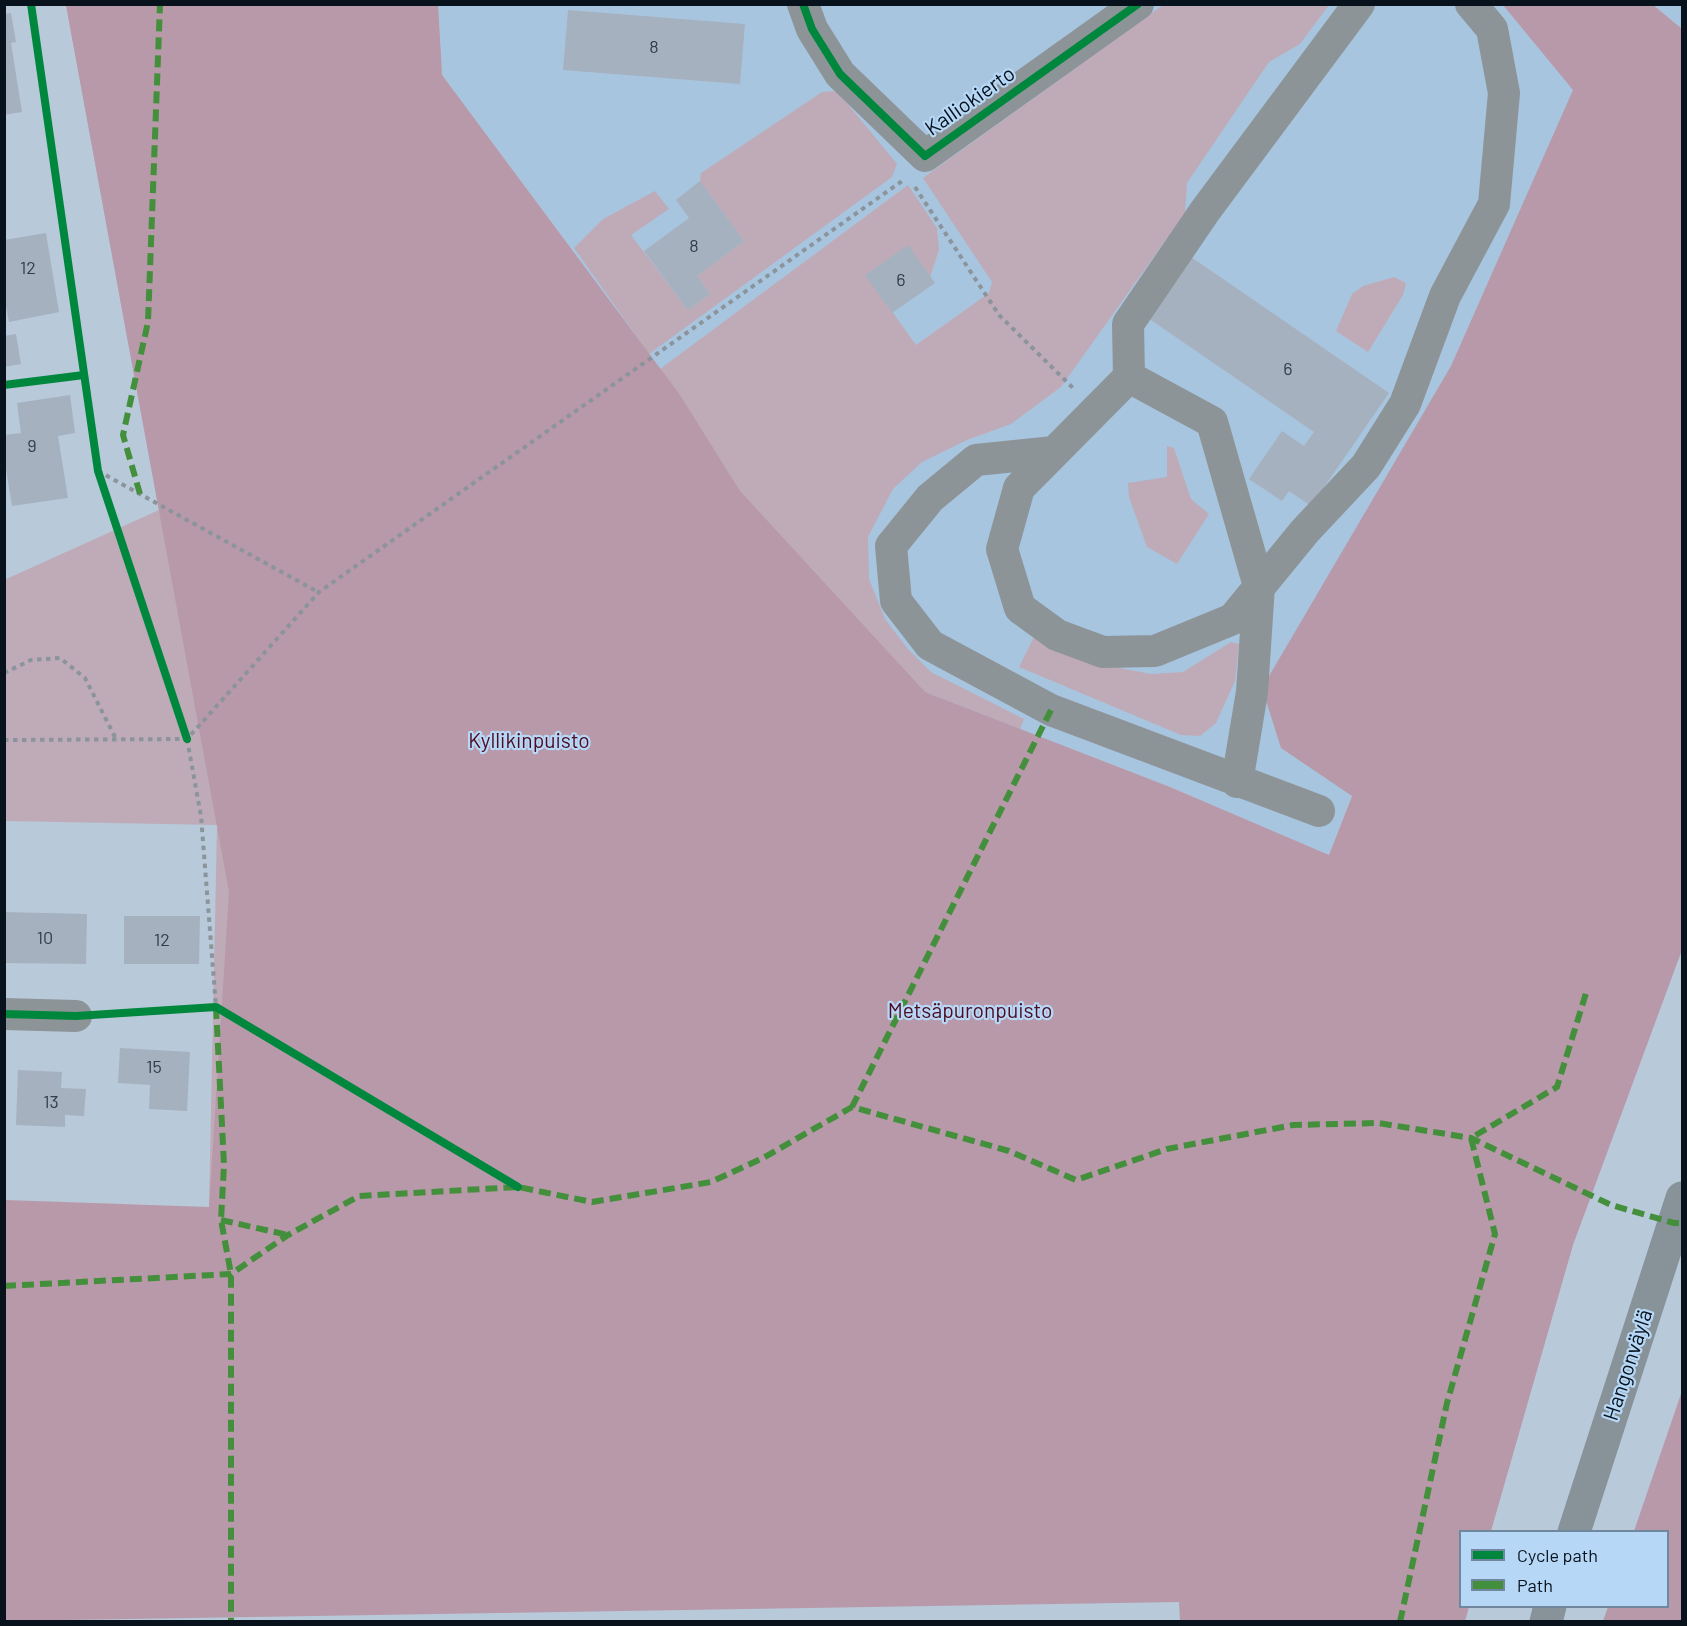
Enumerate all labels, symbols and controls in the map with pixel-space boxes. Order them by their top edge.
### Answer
house number: 8 [649,36,659,58]
street label: Kalliokierto [920,61,1020,141]
house number: 8 [689,235,699,257]
house number: 12 [20,257,36,279]
house number: 6 [896,269,906,291]
house number: 6 [1283,358,1293,380]
house number: 9 [27,435,37,457]
park label: Kyllikinpuisto [468,728,590,754]
house number: 10 [37,927,53,949]
house number: 12 [154,929,170,951]
park label: Metsäpuronpuisto [888,998,1052,1024]
house number: 15 [146,1056,162,1078]
house number: 13 [43,1091,59,1113]
street label: Hangonväylä [1598,1306,1658,1424]
legend [1459,1530,1669,1608]
text: Cycle path [1517,1544,1598,1566]
text: Path [1517,1574,1553,1596]

